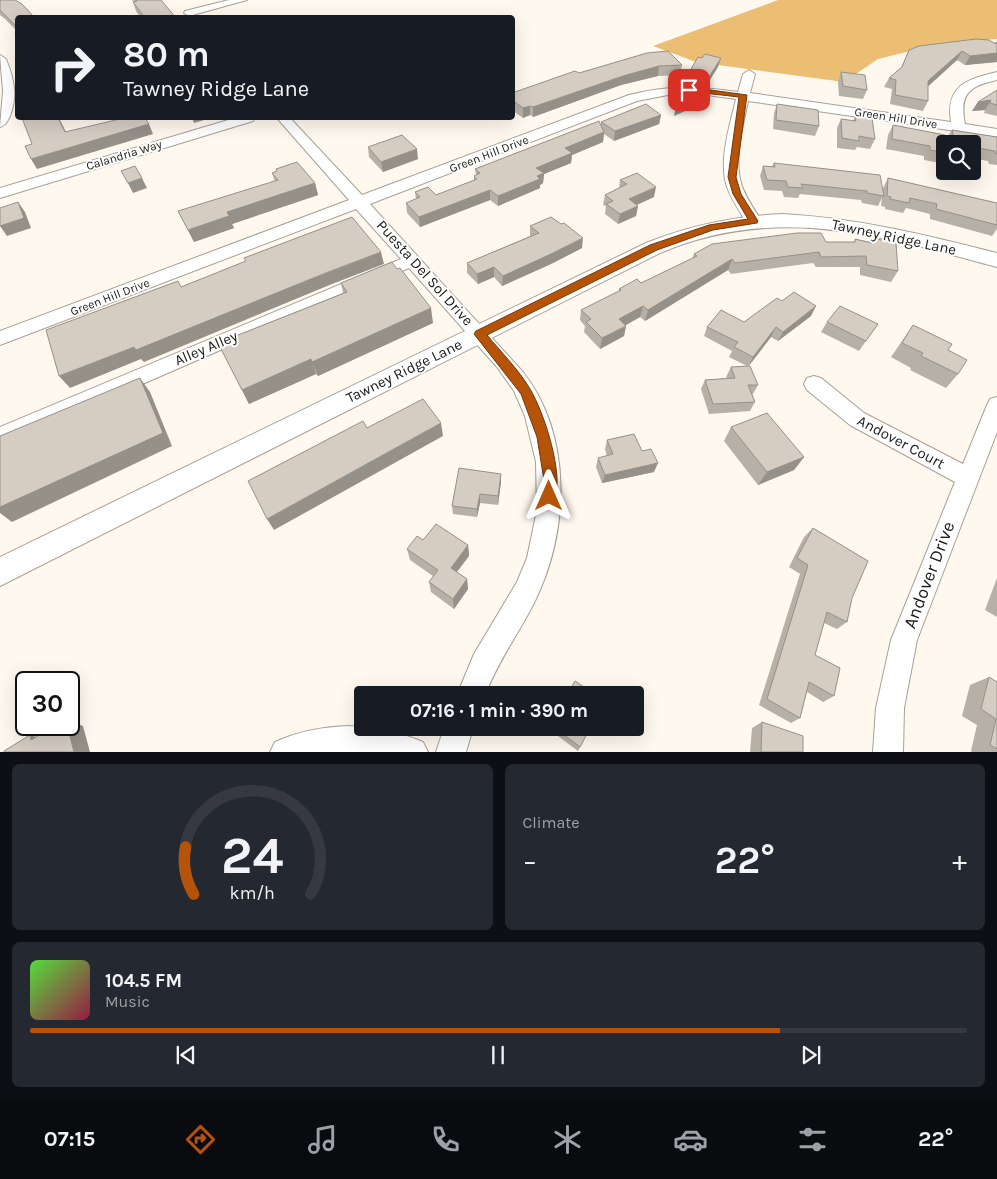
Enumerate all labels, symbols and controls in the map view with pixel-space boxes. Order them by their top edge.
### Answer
text: 80 m [123,34,210,75]
icon: right [40,35,105,100]
pin [668,69,710,111]
text: Tawney Ridge Lane [123,76,309,102]
icon: arrive [675,76,703,104]
street label: Green Hill Drive [854,105,938,131]
street label: Green Hill Drive [447,132,531,176]
map controls [936,135,981,180]
button: search [936,135,981,180]
street label: Calandria Way [85,137,164,173]
street label: Tawney Ridge Lane [830,215,958,259]
street label: Puesta Del Sol Drive [373,216,477,330]
street label: Green Hill Drive [68,275,152,319]
street label: Alley Alley [172,327,240,369]
street label: Tawney Ridge Lane [343,335,465,407]
street label: Andover Court [854,411,948,473]
position arrow [522,469,574,521]
street label: Andover Drive [899,518,959,632]
speed limit sign: 30 [15,671,80,736]
text: 07:16 · 1 min · 390 m [410,700,588,722]
text: Climate [523,813,580,832]
text: 24 [221,825,284,886]
text: 22° [714,838,775,883]
text: − [523,844,537,877]
text: + [952,844,967,877]
text: km/h [230,883,275,904]
text: 104.5 FM [105,970,182,992]
text: Music [105,992,150,1011]
icon: previous [172,1041,200,1069]
icon: pause [484,1041,512,1069]
icon: next [797,1041,825,1069]
icon: directions [183,1122,218,1157]
icon: music [305,1122,340,1157]
icon: phone [428,1122,463,1157]
icon: climate [550,1122,585,1157]
icon: car [673,1122,708,1157]
icon: filters [795,1122,830,1157]
text: 07:15 [44,1126,95,1152]
text: 22° [918,1126,953,1152]

